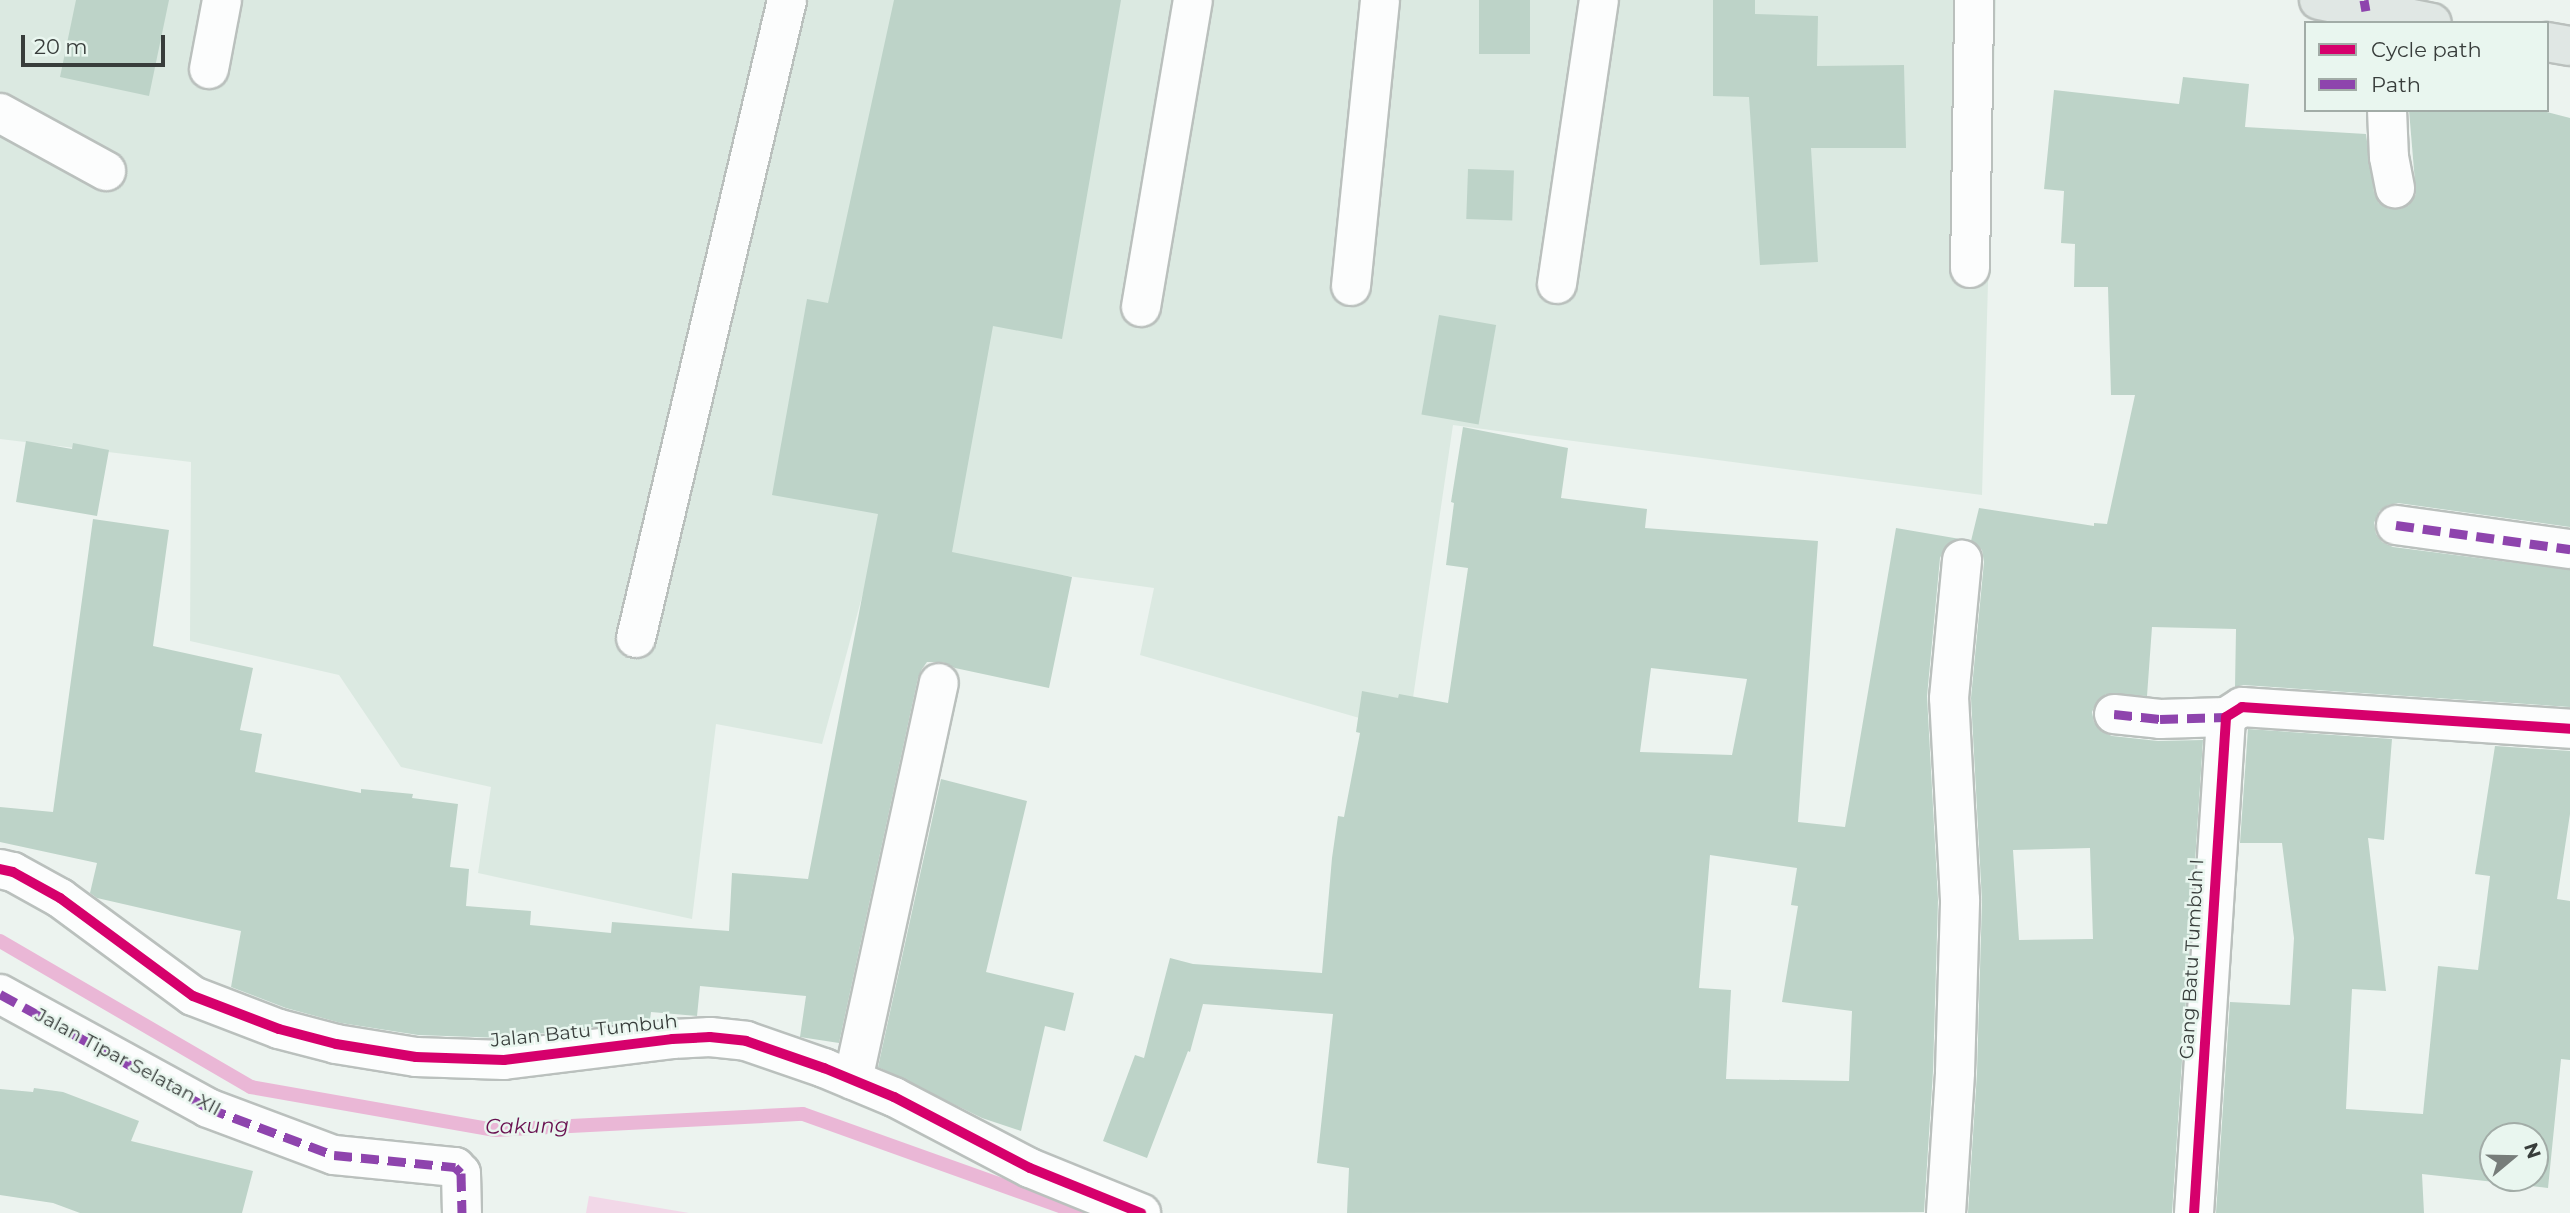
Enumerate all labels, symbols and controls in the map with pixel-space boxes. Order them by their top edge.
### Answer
scale bar [24,21,168,65]
legend [2304,21,2549,112]
text: 20 m [34,34,88,59]
text: Cycle path [2371,37,2482,62]
text: Path [2371,72,2421,97]
street label: Gang Batu Tumbuh I [2175,858,2209,1060]
street label: Jalan Tipar Selatan XII [31,1003,225,1121]
street label: Jalan Batu Tumbuh [489,1010,679,1052]
water label: Cakung [485,1113,569,1139]
north arrow [2479,1122,2549,1192]
text: N [2519,1140,2546,1162]

